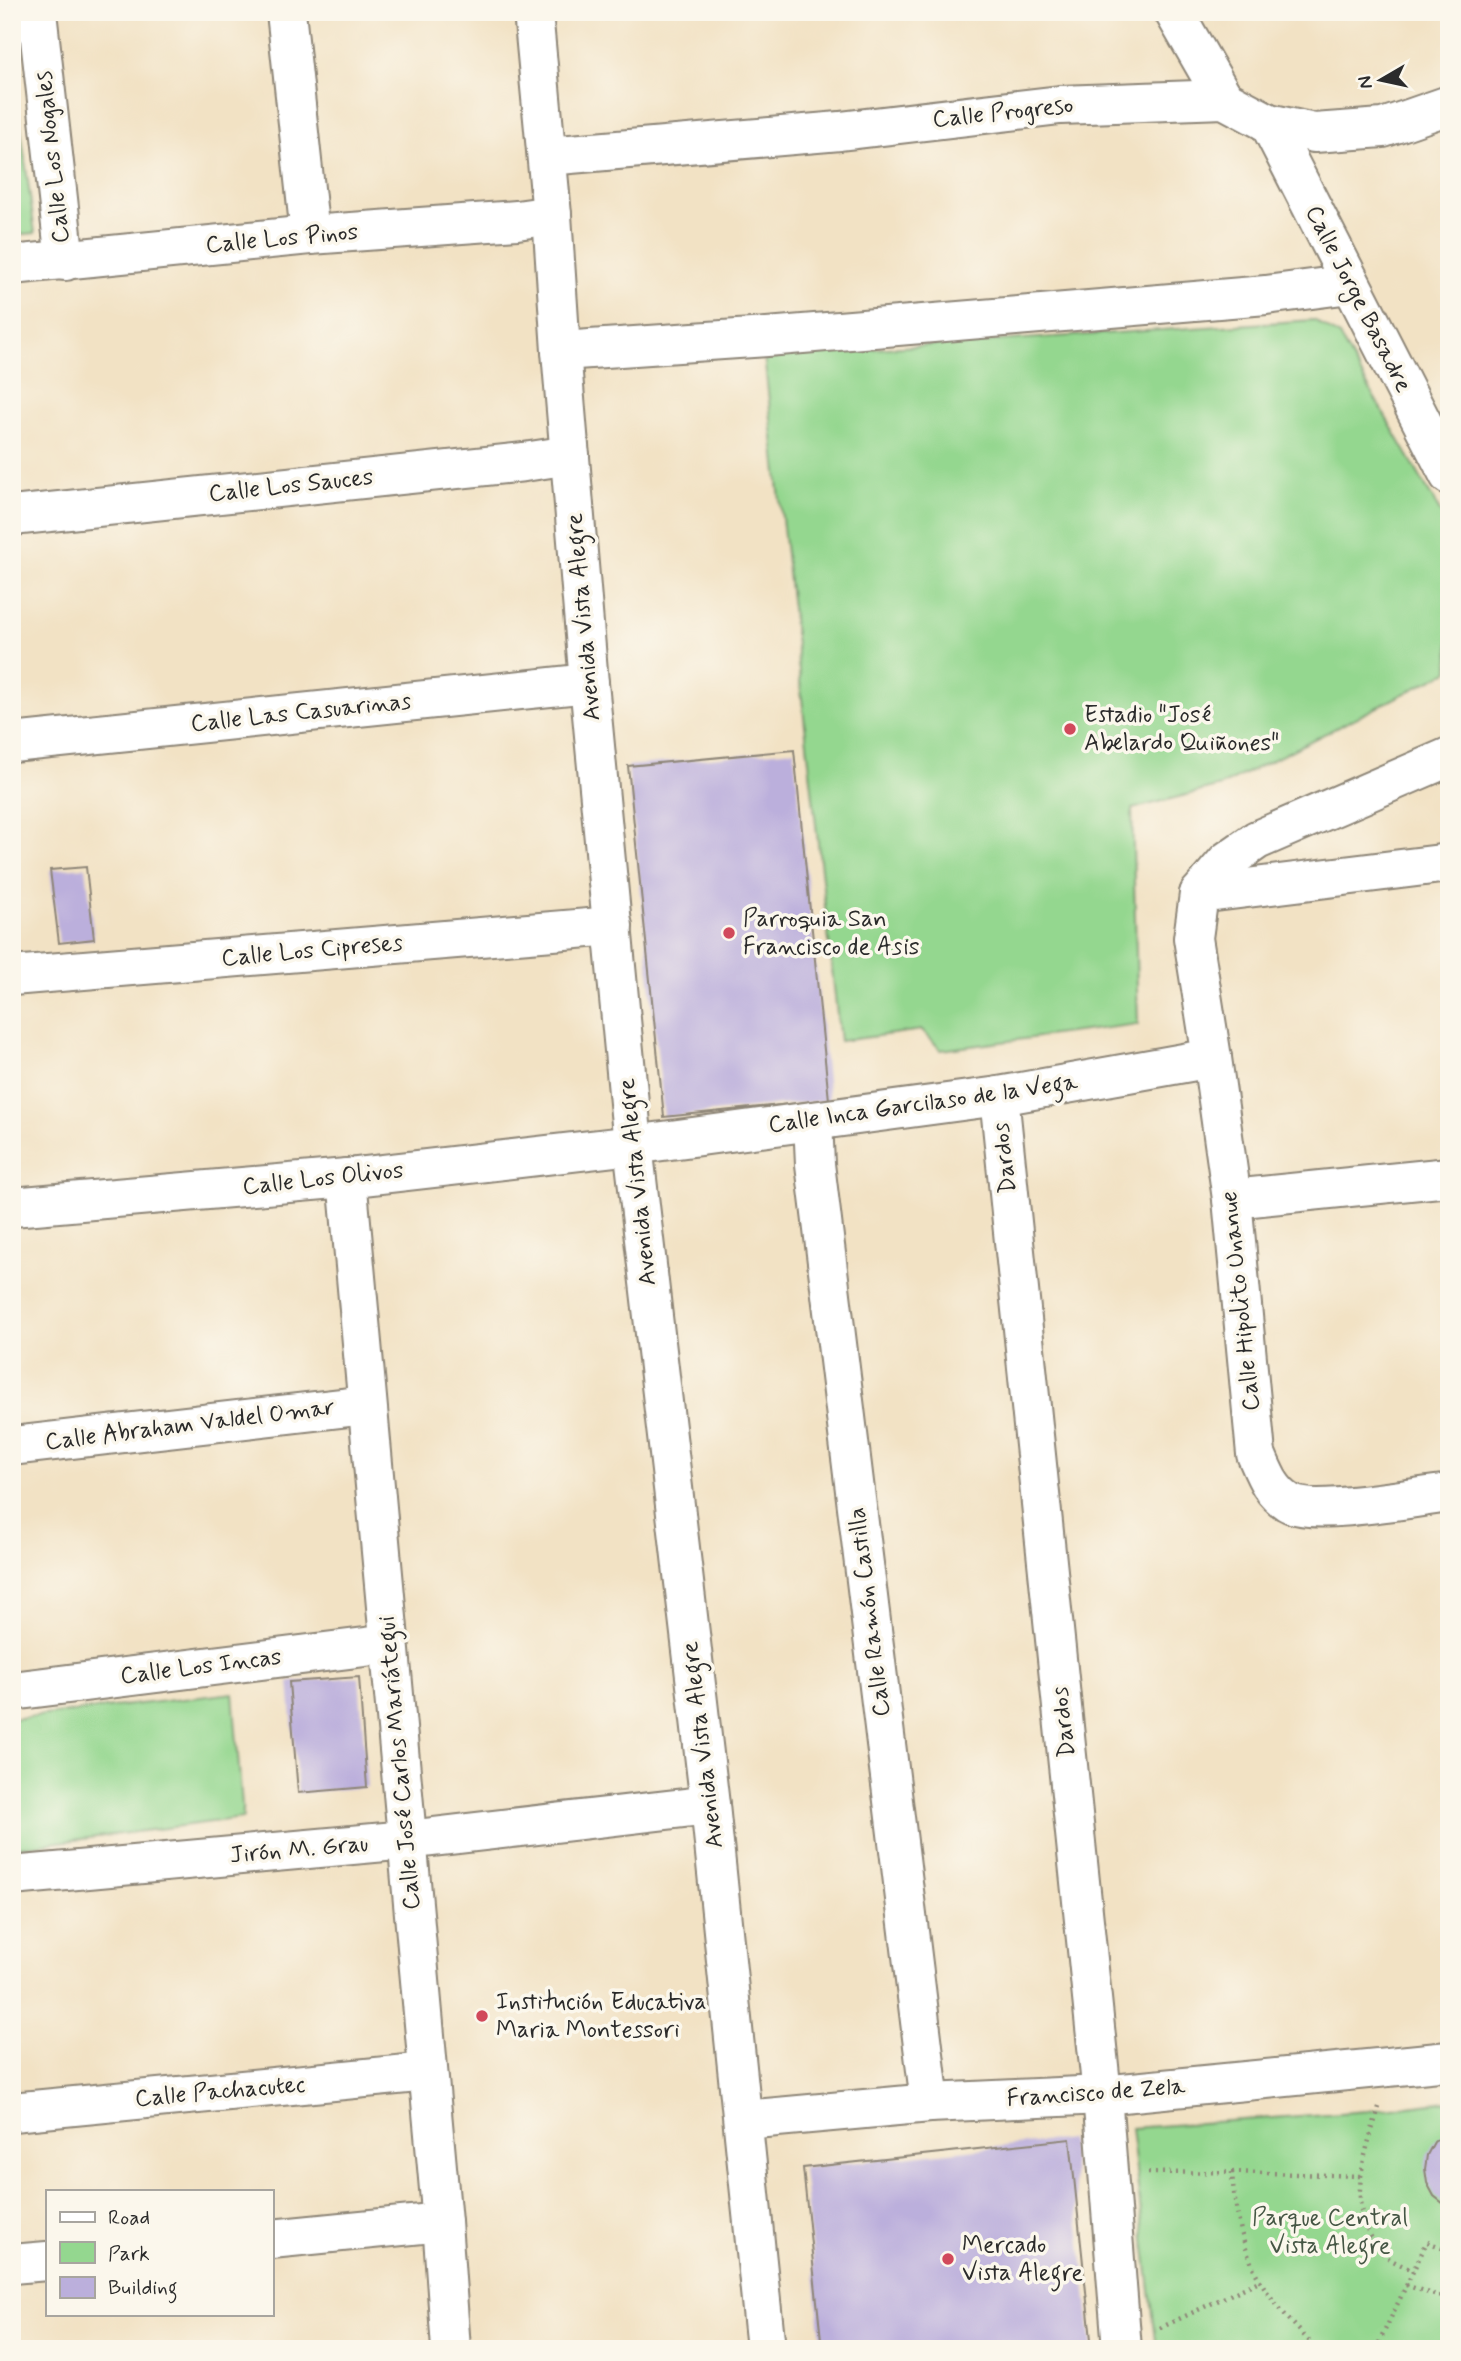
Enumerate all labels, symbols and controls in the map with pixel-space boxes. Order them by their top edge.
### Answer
north arrow [1346,46,1416,116]
street label: Calle Los Nogales [29,69,77,245]
text: N [1352,74,1379,91]
street label: Calle Progreso [931,90,1075,136]
street label: Calle Jorge Basadre [1296,200,1419,399]
street label: Calle Los Pinos [204,217,360,261]
street label: Calle Los Sauces [207,462,375,510]
street label: Avenida Vista Alegre [559,511,612,722]
street label: Calle Las Casuarinas [189,686,413,740]
place label: Estadio "José Abelardo Quiñones" [1084,700,1279,759]
marker: Estadio "José Abelardo Quiñones" [1062,721,1078,737]
place label: Parroquia San Francisco de Asis [743,904,920,963]
marker: Parroquia San Francisco de Asis [721,925,737,941]
street label: Calle Los Cipreses [220,928,404,974]
street label: Calle Inca Garcilaso de la Vega [766,1067,1081,1144]
street label: Avenida Vista Alegre [612,1076,667,1287]
street label: Dardos [986,1121,1024,1195]
street label: Calle Los Olivos [241,1155,405,1203]
street label: Calle Hipolito Unanue [1214,1190,1268,1412]
street label: Calle Abraham Valdel Omar [43,1392,337,1458]
street label: Calle Ramón Castilla [842,1505,898,1719]
street label: Calle José Carlos Mariátegui [372,1614,431,1911]
street label: Avenida Vista Alegre [675,1639,734,1850]
street label: Calle Los Incas [119,1642,284,1692]
street label: Dardos [1045,1685,1083,1759]
street label: Jirón M. Grau [228,1829,370,1871]
place label: Institución Educativa Maria Montessori [496,1987,707,2046]
marker: Institución Educativa Maria Montessori [474,2008,490,2024]
street label: Calle Pachacutec [134,2069,306,2115]
street label: Francisco de Zela [1006,2071,1187,2115]
legend [46,2190,273,2316]
park label: Parque Central Vista Alegre [1252,2203,1408,2265]
text: Road [108,2204,150,2232]
place label: Mercado Vista Alegre [962,2230,1083,2292]
text: Park [108,2240,150,2268]
marker: Mercado Vista Alegre [940,2251,956,2267]
text: Building [108,2274,178,2304]

